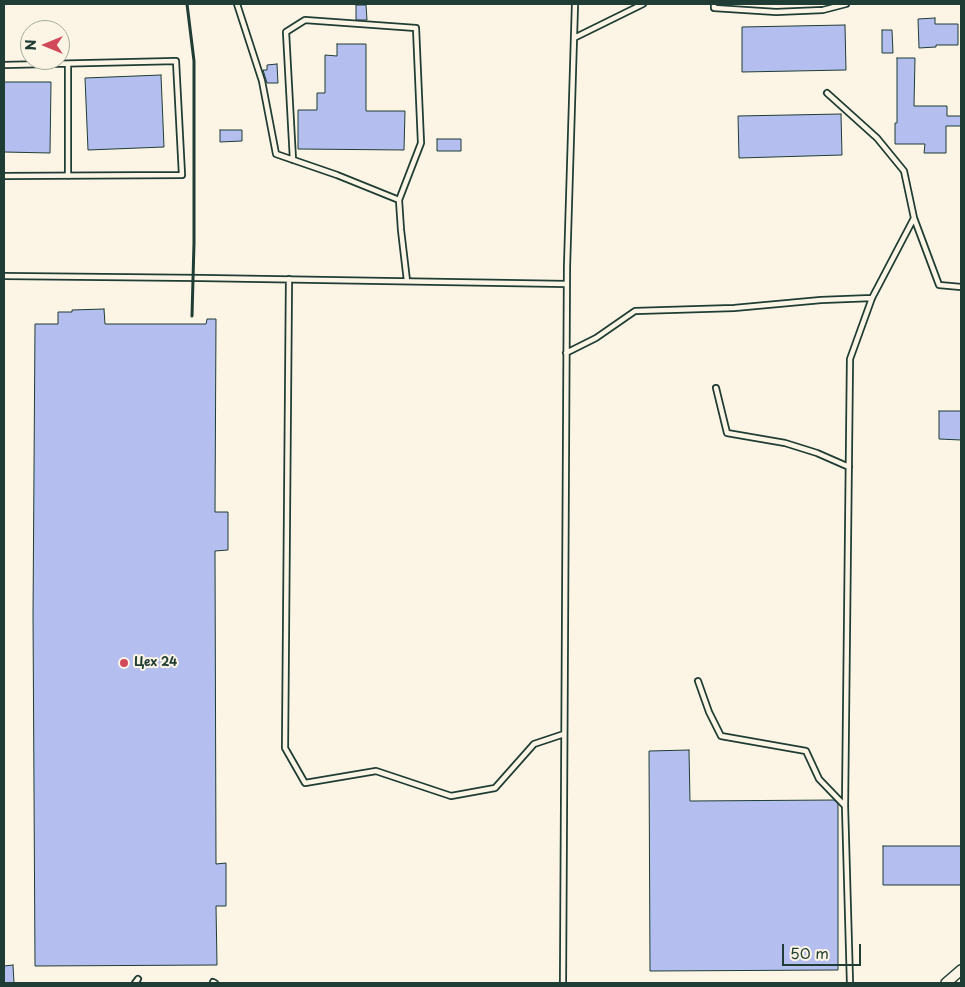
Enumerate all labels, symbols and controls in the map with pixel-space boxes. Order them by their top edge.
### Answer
north arrow [20,20,70,70]
text: N [20,39,41,51]
place label: Цех 24 [134,656,177,670]
marker: Цех 24 [118,657,130,669]
scale bar [785,934,864,966]
text: 50 m [790,941,829,964]

